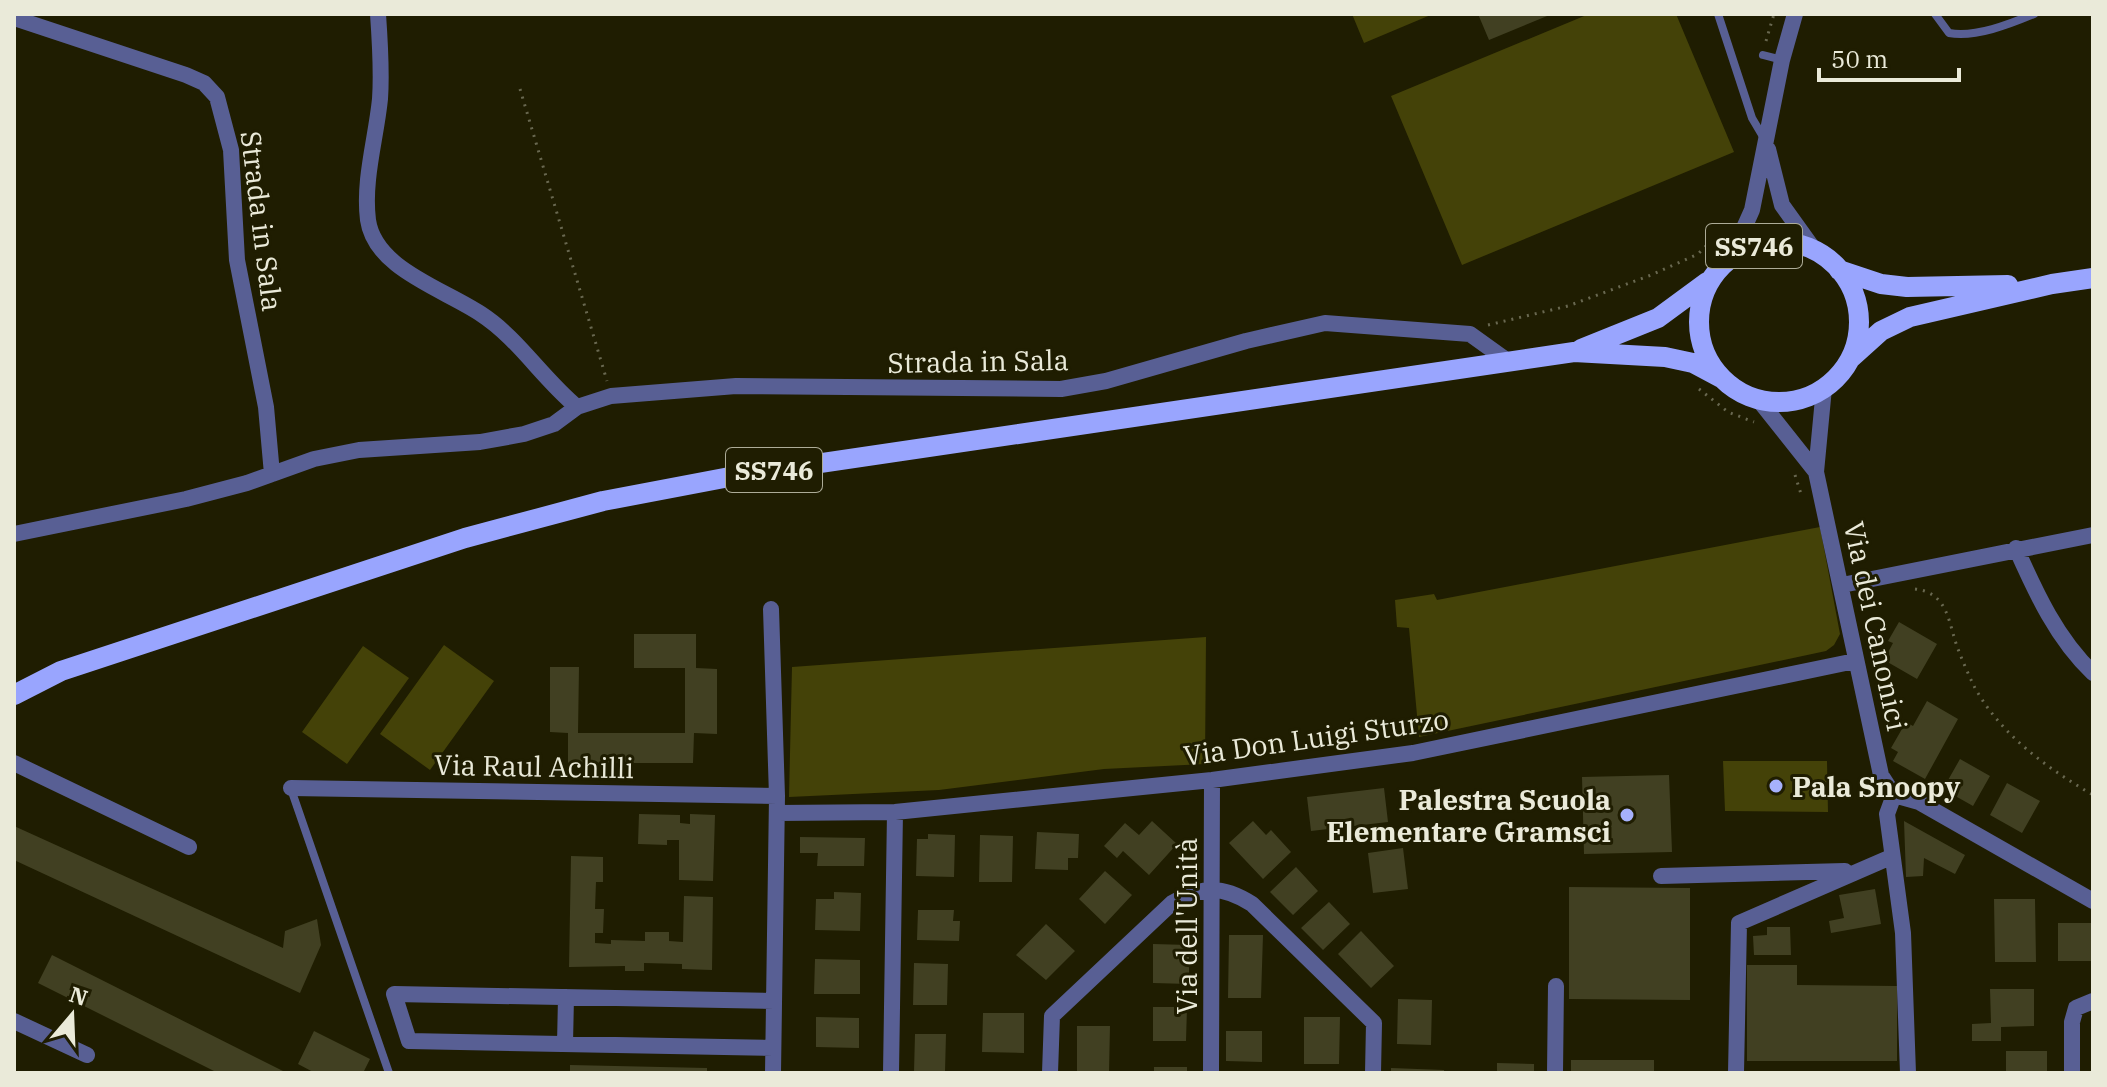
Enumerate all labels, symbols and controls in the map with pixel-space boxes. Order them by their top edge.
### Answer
scale bar [1819,32,1959,82]
text: 50 m [1831,43,1888,75]
street label: Strada in Sala [233,129,291,313]
road number: SS746 [1706,224,1802,268]
street label: Strada in Sala [887,341,1069,381]
road number: SS746 [726,448,822,492]
street label: Via dei Canonici [1836,518,1916,734]
street label: Via Don Luigi Sturzo [1181,700,1451,774]
street label: Via Raul Achilli [434,746,634,786]
place label: Pala Snoopy [1792,768,1960,805]
marker: Pala Snoopy [1767,777,1785,795]
place label: Palestra Scuola Elementare Gramsci [1326,781,1611,850]
marker: Palestra Scuola Elementare Gramsci [1618,806,1636,824]
street label: Via dell'Unità [1168,838,1205,1014]
north arrow [32,975,112,1055]
text: N [66,979,92,1012]

